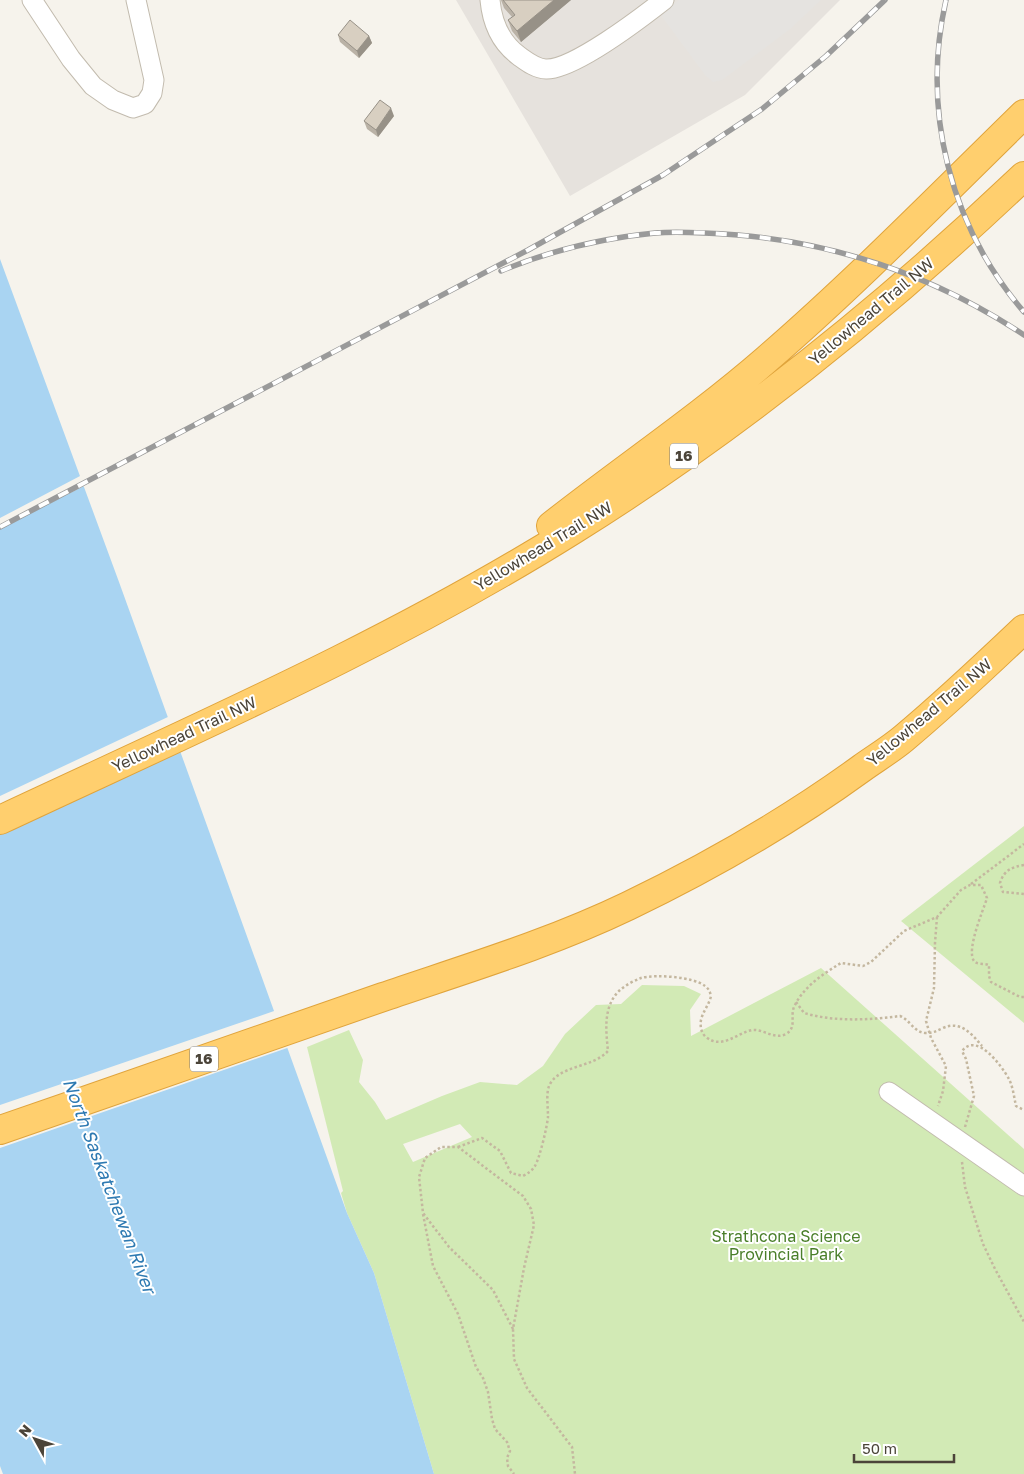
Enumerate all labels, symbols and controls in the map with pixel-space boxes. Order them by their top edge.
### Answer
street label: Yellowhead Trail NW [804,253,938,369]
road number: 16 [670,444,698,468]
street label: Yellowhead Trail NW [470,497,616,595]
street label: Yellowhead Trail NW [862,654,996,770]
street label: Yellowhead Trail NW [109,692,259,776]
road number: 16 [190,1046,218,1072]
water label: North Saskatchewan River [59,1075,162,1299]
park label: Strathcona Science Provincial Park [711,1226,861,1264]
north arrow [10,1414,60,1464]
text: N [15,1421,35,1440]
scale bar [854,1432,954,1464]
text: 50 m [862,1439,897,1457]

